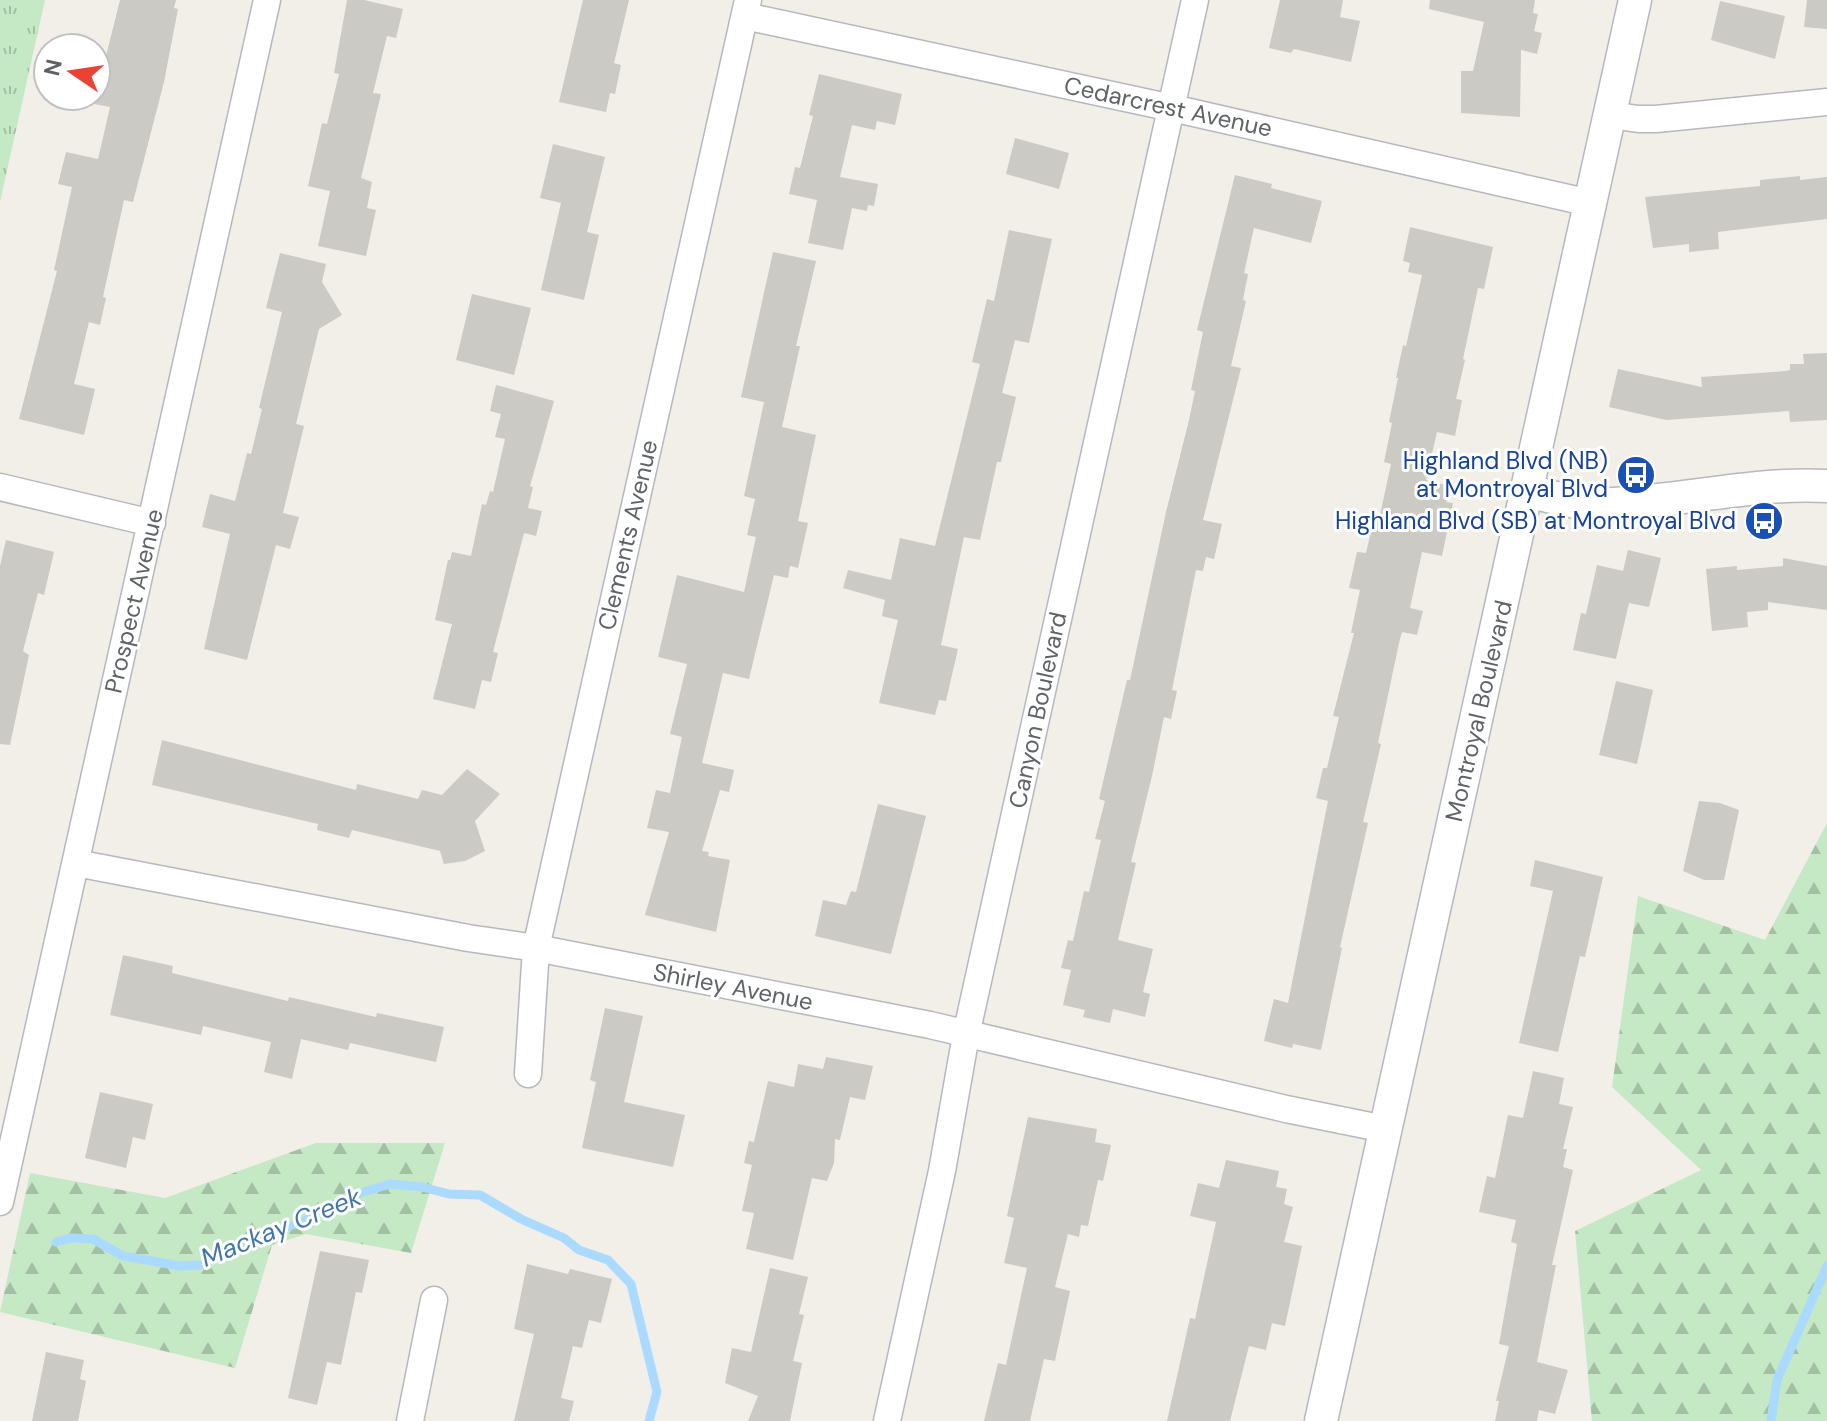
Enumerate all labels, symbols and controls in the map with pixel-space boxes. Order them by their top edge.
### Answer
north arrow [32,32,112,112]
text: N [37,57,69,79]
street label: Cedarcrest Avenue [1061,69,1275,144]
street label: Clements Avenue [591,437,664,633]
place label: Highland Blvd (NB) at Montroyal Blvd [1403,445,1608,504]
bus stop icon: Highland Blvd (NB) at Montroyal Blvd [1615,454,1657,496]
bus stop icon: Highland Blvd (SB) at Montroyal Blvd [1743,500,1785,542]
place label: Highland Blvd (SB) at Montroyal Blvd [1335,505,1736,536]
street label: Prospect Avenue [97,506,170,696]
street label: Montroyal Boulevard [1438,597,1519,825]
street label: Canyon Boulevard [1002,609,1073,811]
street label: Shirley Avenue [651,956,816,1017]
water label: Mackay Creek [196,1179,367,1275]

